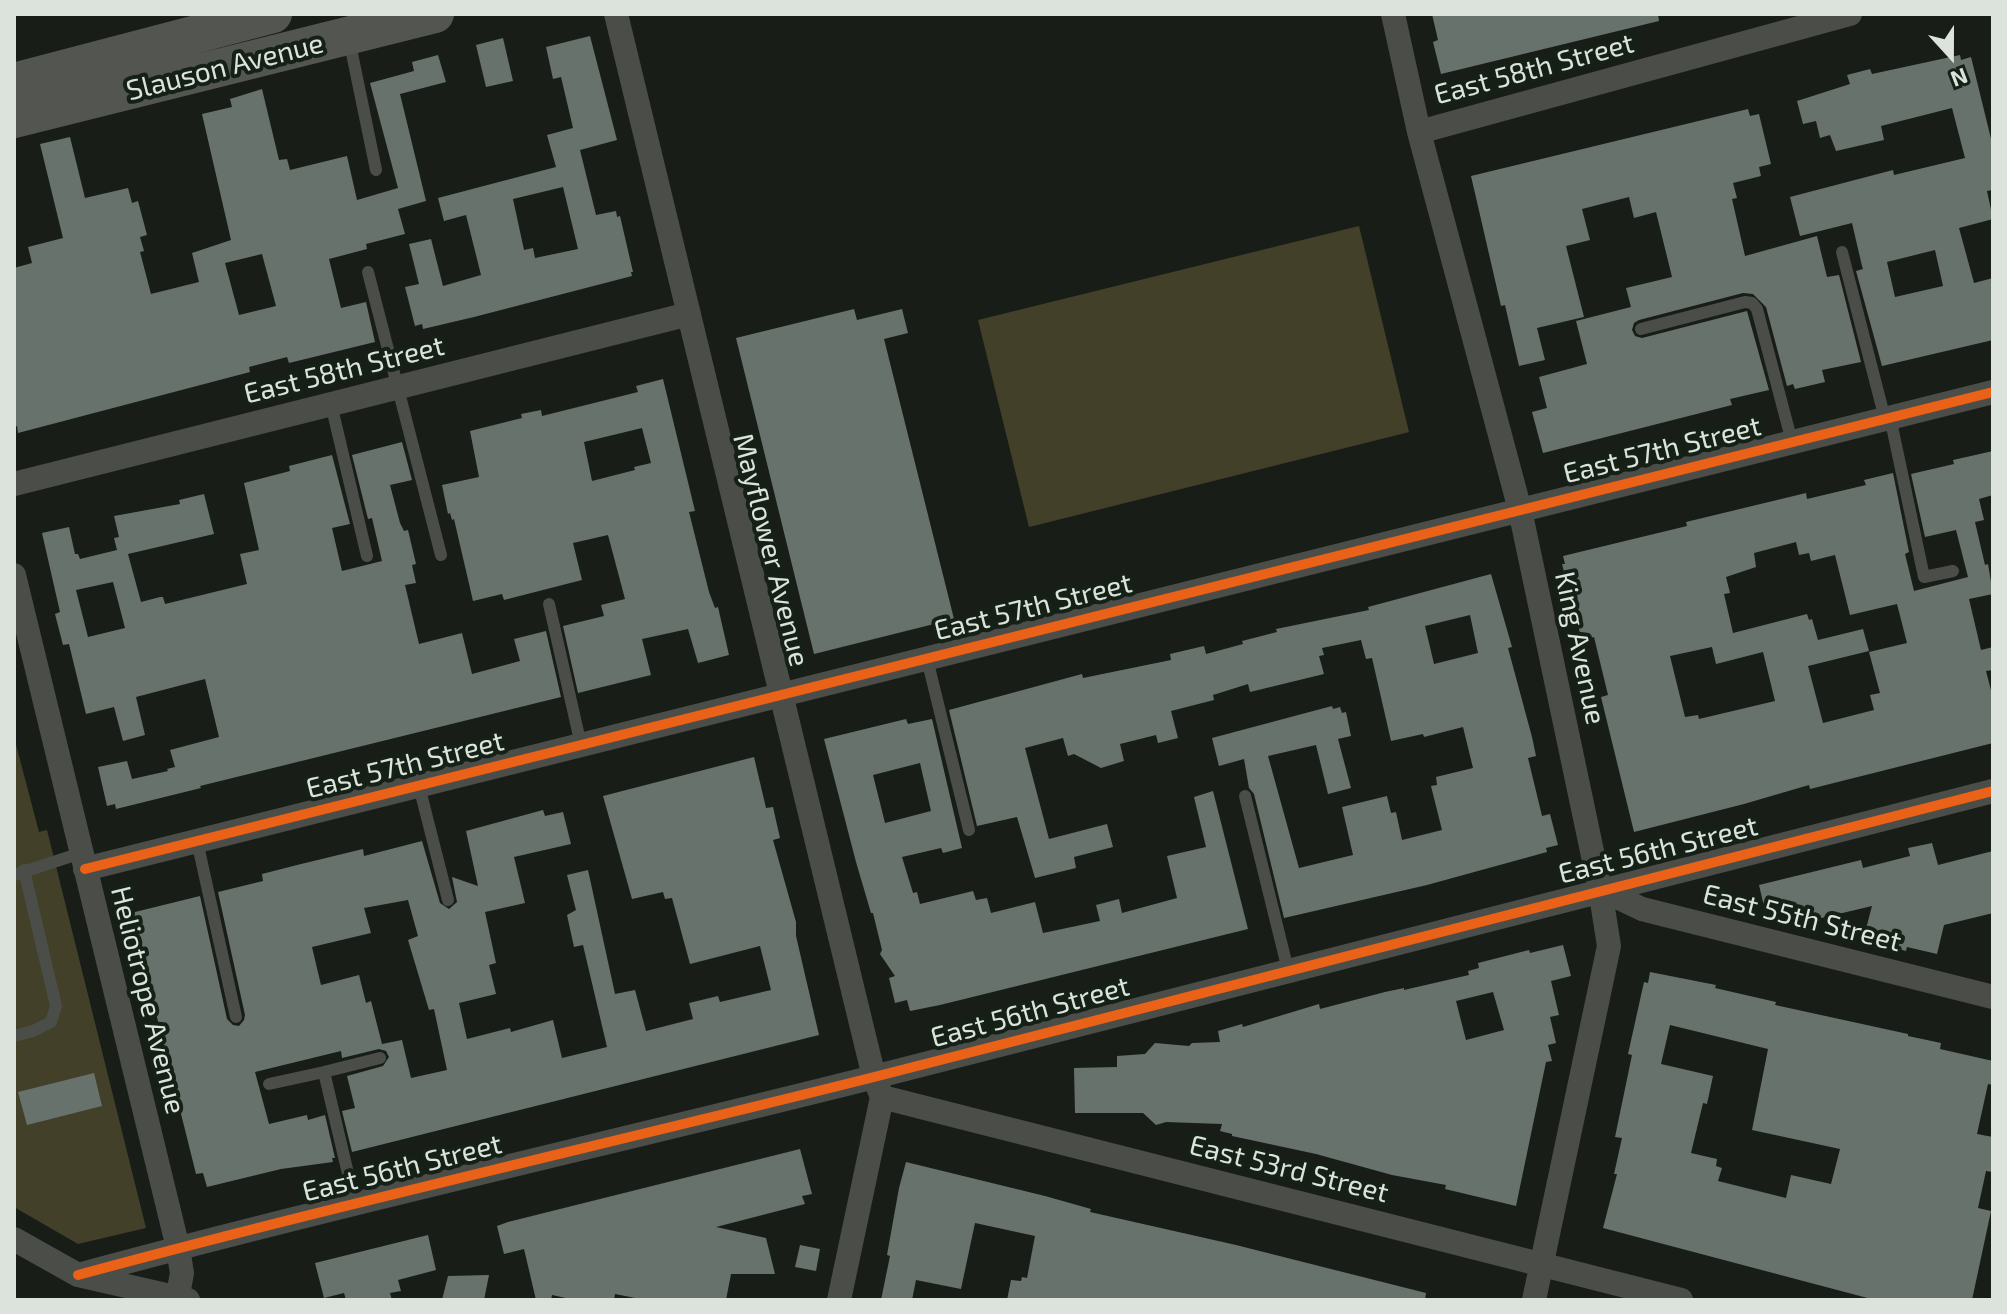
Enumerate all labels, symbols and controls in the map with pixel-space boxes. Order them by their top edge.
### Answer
north arrow [1911,16,1991,96]
street label: Slauson Avenue [123,26,327,108]
street label: East 58th Street [1431,26,1637,112]
text: N [1948,63,1972,93]
street label: East 58th Street [240,329,448,411]
street label: East 57th Street [1560,409,1764,491]
street label: Mayflower Avenue [726,430,816,670]
street label: East 57th Street [931,566,1135,648]
street label: King Avenue [1547,568,1613,728]
street label: East 57th Street [303,724,507,806]
street label: East 56th Street [1555,809,1761,891]
street label: East 55th Street [1699,877,1905,959]
street label: Heliotrope Avenue [103,883,193,1117]
street label: East 56th Street [927,969,1133,1055]
street label: East 56th Street [299,1127,505,1209]
street label: East 53rd Street [1186,1128,1392,1210]

